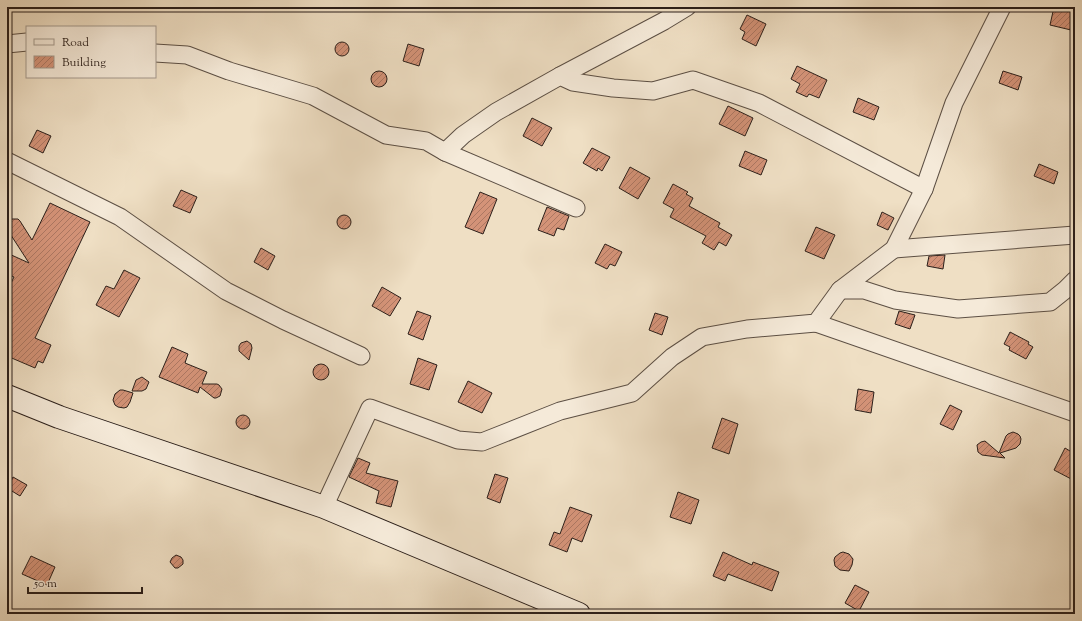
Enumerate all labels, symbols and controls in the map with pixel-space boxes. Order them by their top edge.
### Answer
legend [26,26,156,78]
text: Road [62,34,89,52]
text: Building [62,54,106,72]
scale bar [28,569,142,595]
text: 50 m [33,575,57,593]

